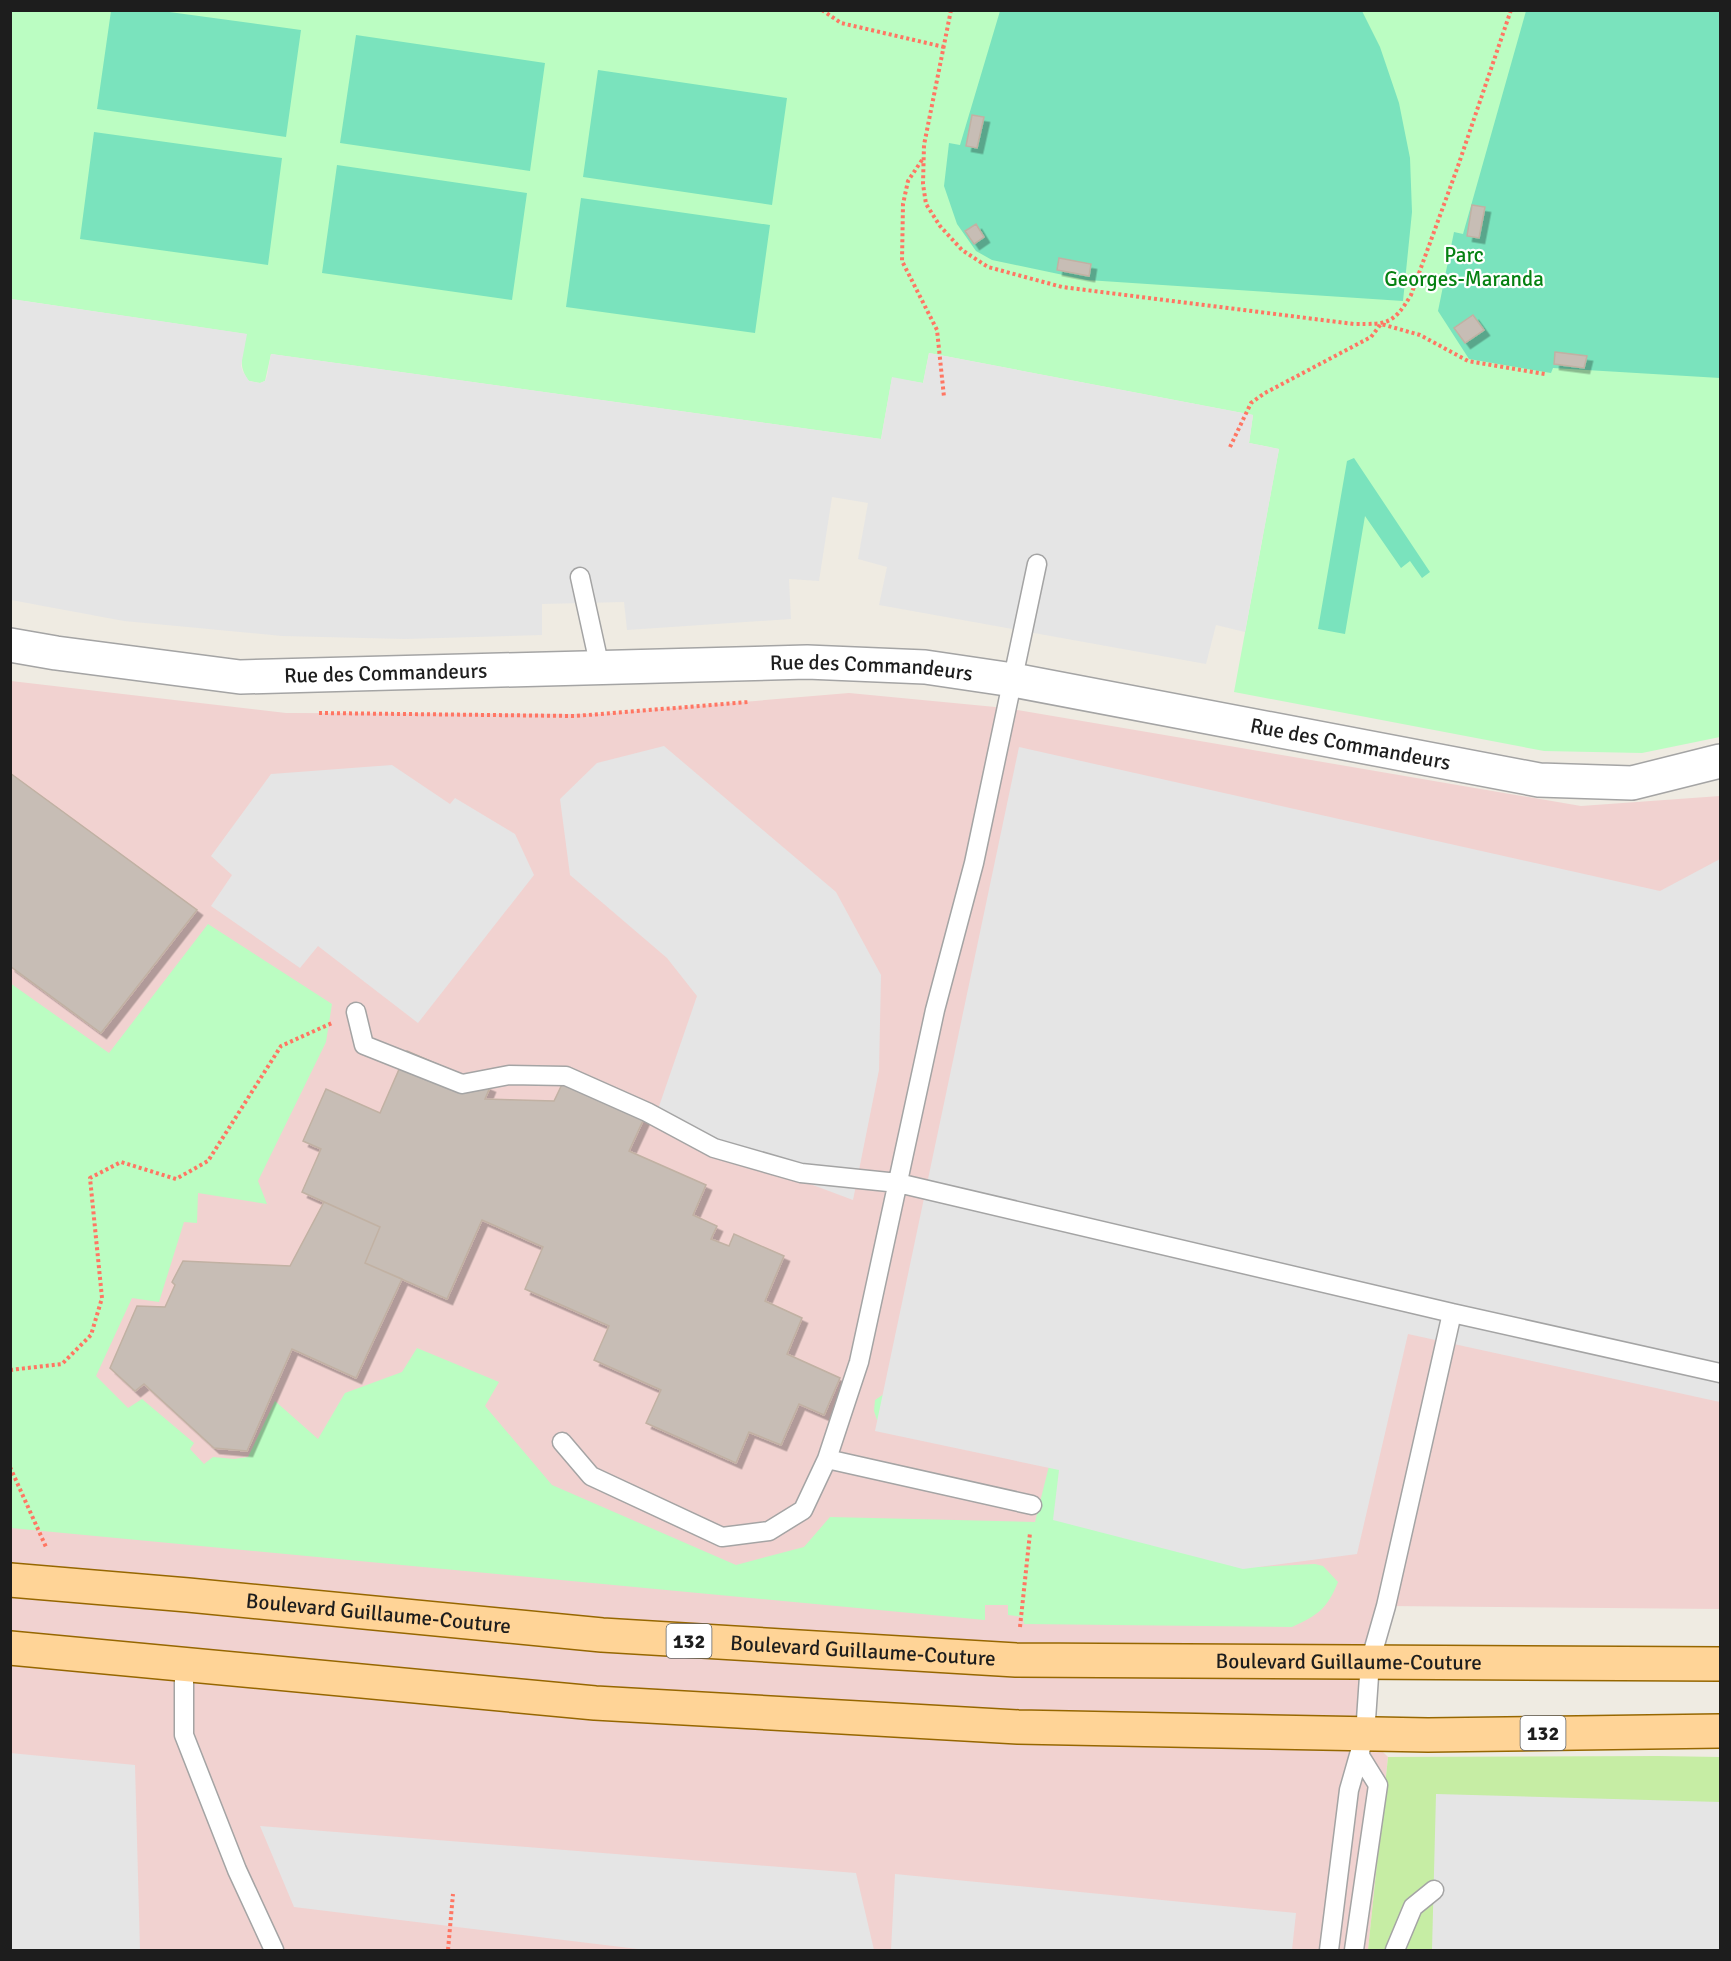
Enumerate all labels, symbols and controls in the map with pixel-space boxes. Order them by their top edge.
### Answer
park label: Parc Georges-Maranda [1384,242,1544,292]
street label: Rue des Commandeurs [770,649,975,687]
street label: Rue des Commandeurs [284,657,488,689]
street label: Rue des Commandeurs [1248,712,1453,776]
street label: Boulevard Guillaume-Couture [245,1588,512,1639]
road number: 132 [666,1624,712,1658]
street label: Boulevard Guillaume-Couture [729,1630,997,1672]
street label: Boulevard Guillaume-Couture [1216,1648,1482,1676]
road number: 132 [1520,1716,1566,1750]

